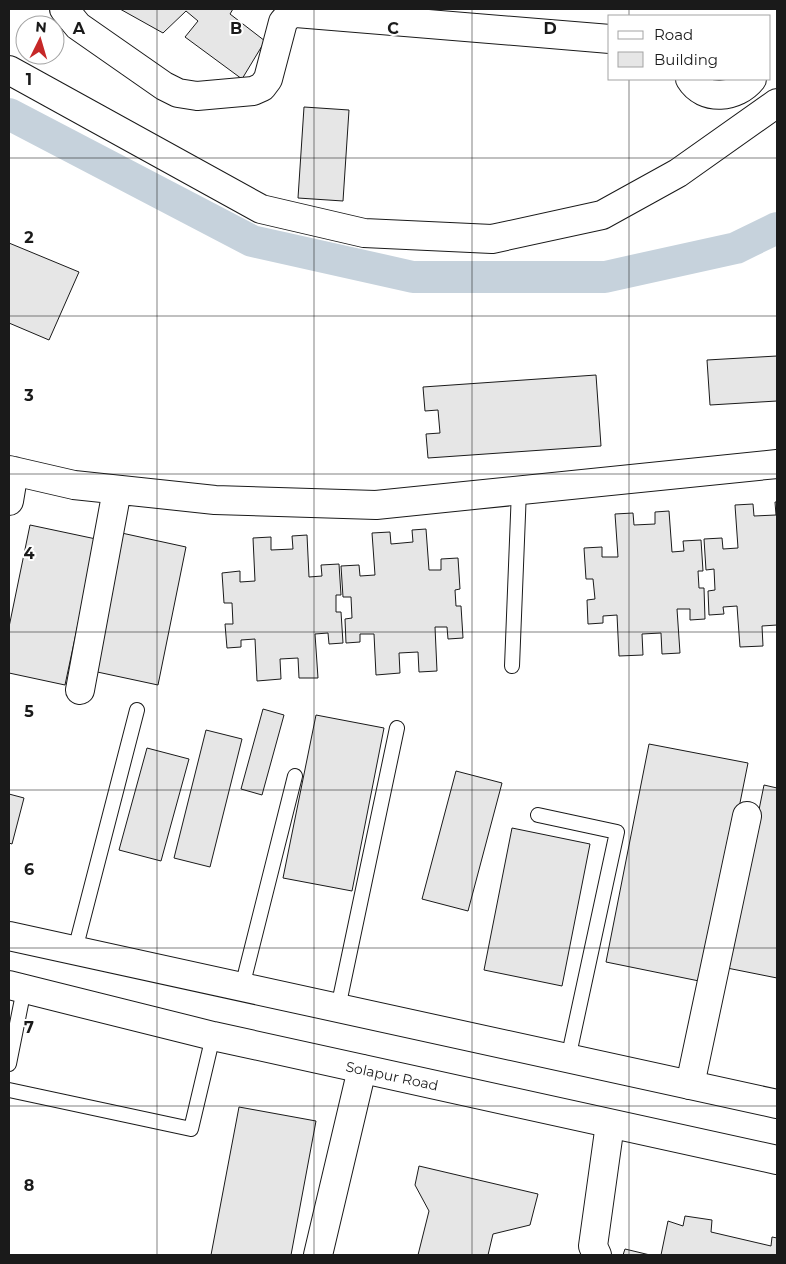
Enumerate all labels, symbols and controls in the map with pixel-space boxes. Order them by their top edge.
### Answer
north arrow [15,15,65,65]
legend [608,15,771,80]
text: N [35,18,48,37]
text: A [72,19,86,38]
text: B [230,19,242,38]
text: C [387,19,399,38]
text: D [543,19,557,38]
text: Road [654,25,693,44]
text: Building [654,50,718,69]
text: 1 [26,70,32,89]
text: 2 [24,228,34,247]
text: 3 [23,386,34,405]
text: 4 [23,544,35,563]
text: 5 [24,702,34,721]
text: 6 [24,860,34,879]
text: 7 [24,1018,34,1037]
street label: Solapur Road [344,1057,440,1095]
text: 8 [24,1176,34,1195]

